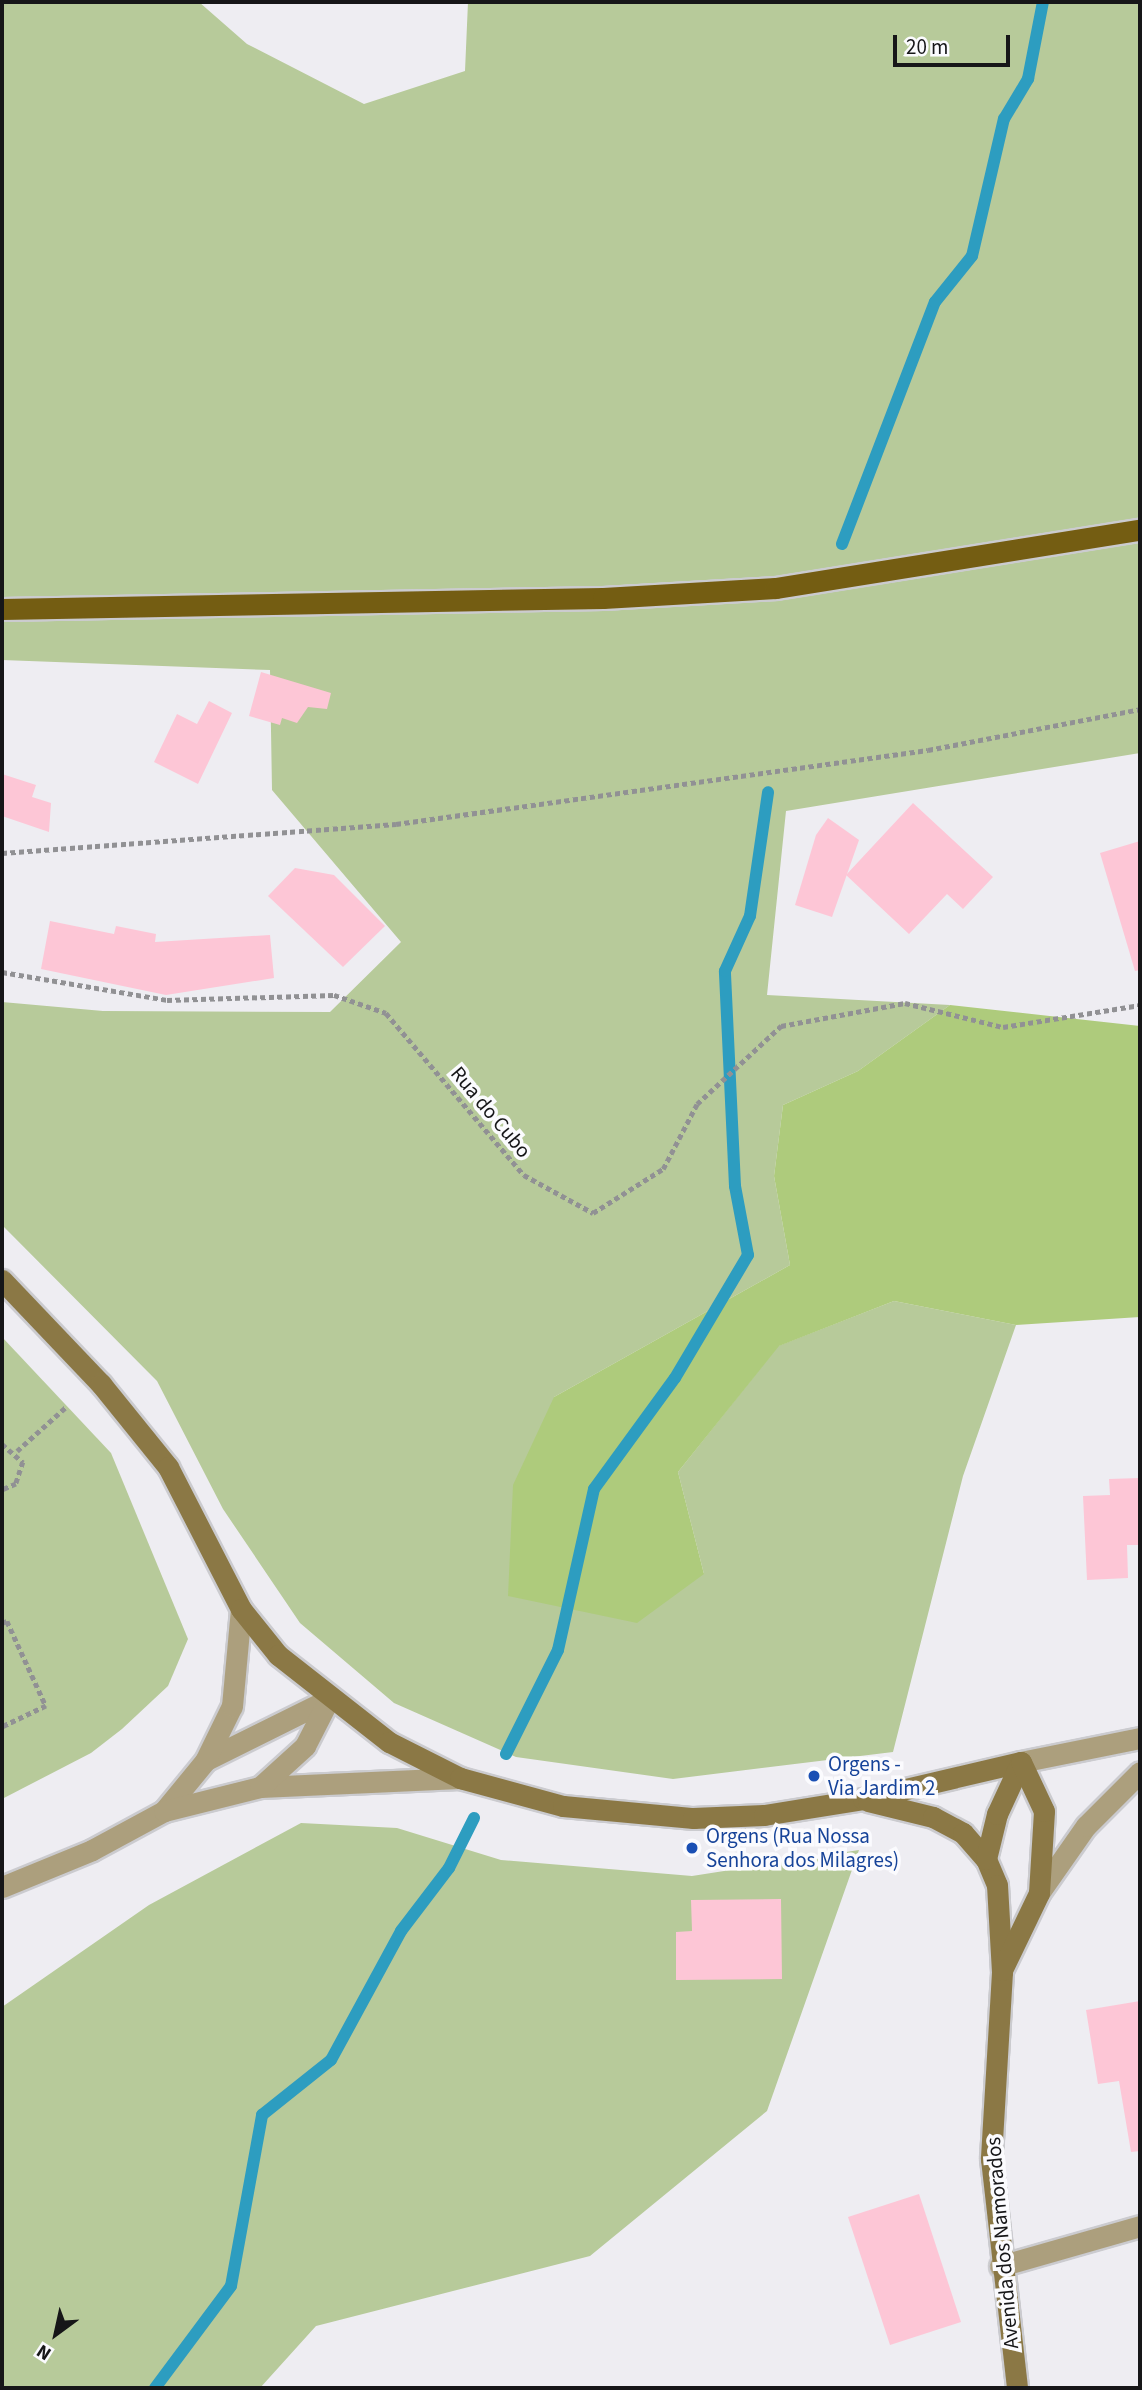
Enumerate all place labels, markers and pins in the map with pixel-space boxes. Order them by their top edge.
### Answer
place label: Orgens - Via Jardim 2 [828,1751,935,1801]
marker: Orgens - Via Jardim 2 [806,1768,822,1784]
place label: Orgens (Rua Nossa Senhora dos Milagres) [706,1823,899,1873]
marker: Orgens (Rua Nossa Senhora dos Milagres) [684,1840,700,1856]

